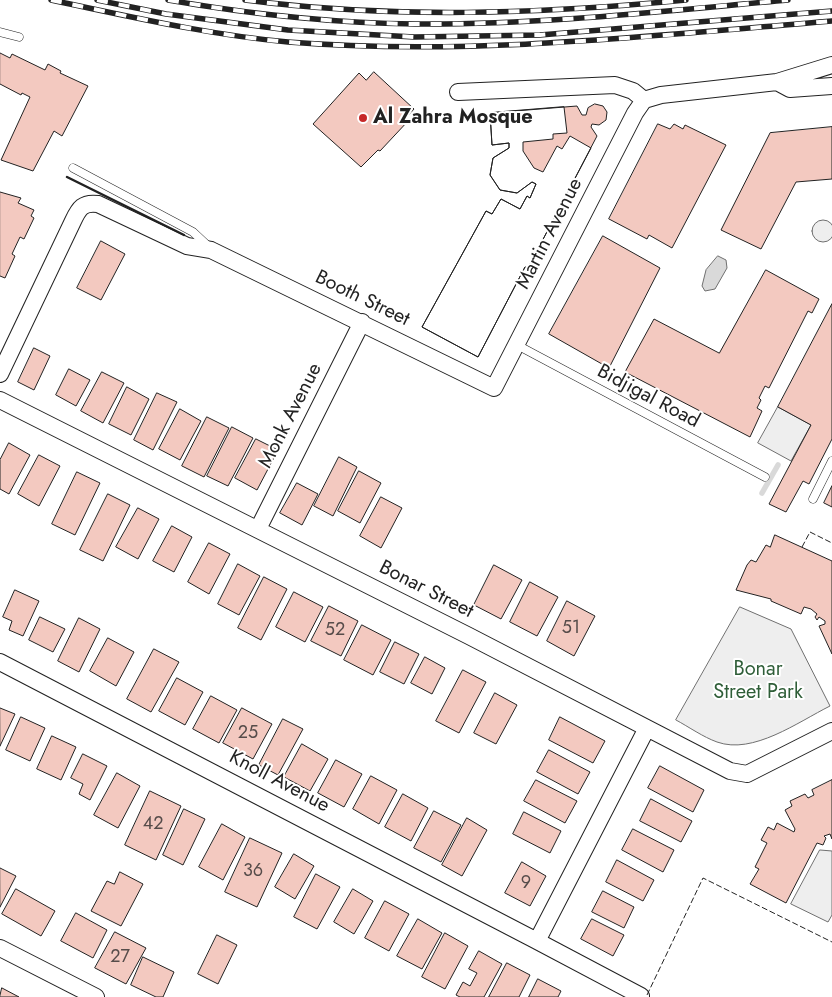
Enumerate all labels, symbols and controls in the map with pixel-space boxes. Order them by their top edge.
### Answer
place label: Al Zahra Mosque [373,106,533,130]
marker: Al Zahra Mosque [357,112,369,124]
street label: Martin Avenue [512,174,588,294]
street label: Booth Street [311,266,413,332]
street label: Monk Avenue [254,359,328,473]
street label: Bidjigal Road [593,360,703,434]
street label: Bonar Street [375,556,477,624]
house number: 51 [562,618,580,640]
house number: 52 [325,620,345,642]
park label: Bonar Street Park [713,658,803,705]
house number: 25 [238,723,258,745]
street label: Knoll Avenue [225,746,333,818]
house number: 42 [143,814,163,836]
house number: 36 [243,861,263,883]
house number: 9 [521,873,531,895]
house number: 27 [110,947,130,969]

